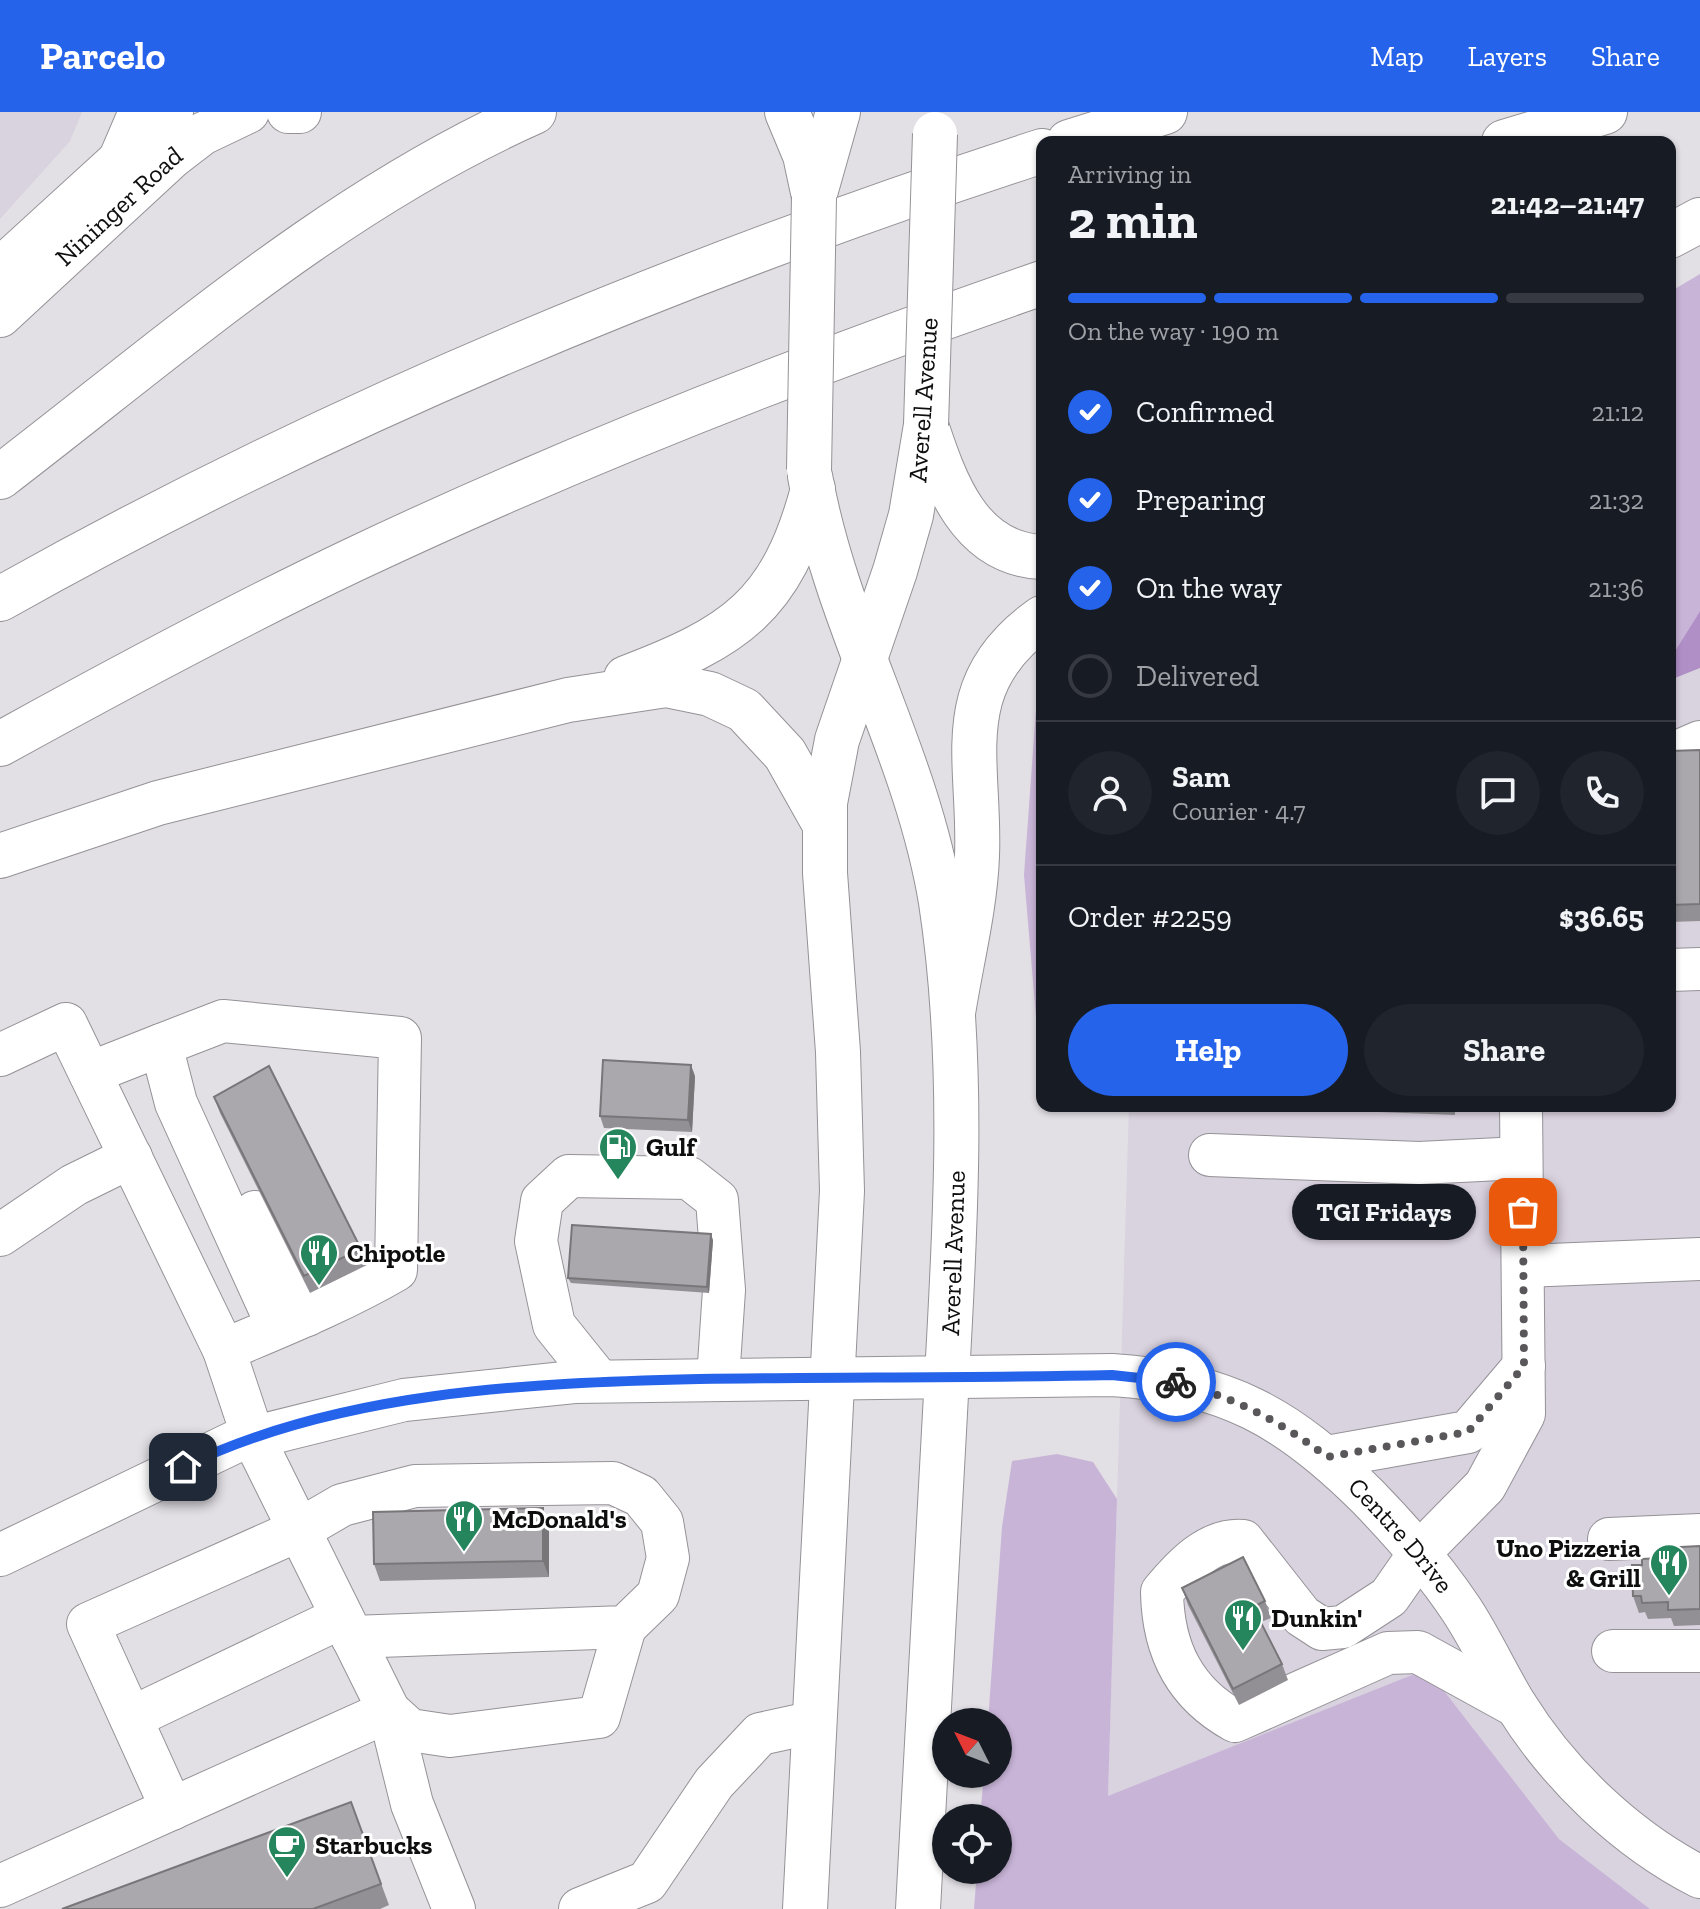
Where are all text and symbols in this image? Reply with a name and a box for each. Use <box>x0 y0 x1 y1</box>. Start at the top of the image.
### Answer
text: Parcelo <box>40 33 165 79</box>
text: Map <box>1370 40 1424 73</box>
text: Layers <box>1468 40 1547 73</box>
text: Share <box>1591 40 1660 73</box>
street label: Nininger Road <box>49 139 189 273</box>
text: Arriving in <box>1068 158 1191 190</box>
text: 21:42–21:47 <box>1490 186 1644 222</box>
text: 2 min <box>1068 189 1198 251</box>
text: On the way · 190 m <box>1068 315 1279 347</box>
street label: Averell Avenue <box>901 317 945 483</box>
icon: check <box>1068 390 1112 434</box>
text: Confirmed <box>1136 394 1274 430</box>
text: 21:12 <box>1591 396 1644 428</box>
icon: check <box>1068 478 1112 522</box>
text: Preparing <box>1136 482 1266 518</box>
text: 21:32 <box>1589 484 1644 516</box>
icon: check <box>1068 566 1112 610</box>
text: On the way <box>1136 570 1282 606</box>
text: 21:36 <box>1588 572 1644 604</box>
text: Delivered <box>1136 658 1259 694</box>
button: person <box>1068 751 1152 835</box>
button: chat <box>1456 751 1540 835</box>
button: phone <box>1560 751 1644 835</box>
text: Sam <box>1172 759 1230 795</box>
text: Courier · 4.7 <box>1172 795 1306 827</box>
text: Order #2259 <box>1068 899 1232 935</box>
text: $36.65 <box>1559 899 1644 935</box>
button: Help <box>1068 1004 1348 1096</box>
button: Share <box>1364 1004 1644 1096</box>
fuel station icon: Gulf <box>597 1126 639 1181</box>
place label: Gulf <box>646 1131 698 1163</box>
street label: Averell Avenue <box>934 1170 972 1336</box>
pin <box>1489 1178 1557 1246</box>
callout: TGI Fridays <box>1291 1184 1475 1240</box>
icon: bag <box>1501 1190 1545 1234</box>
text: TGI Fridays <box>1316 1196 1452 1228</box>
restaurant icon: Chipotle <box>298 1232 340 1287</box>
place label: Chipotle <box>347 1237 446 1269</box>
courier <box>1136 1342 1216 1422</box>
icon: bike <box>1154 1360 1198 1404</box>
pin <box>149 1433 217 1501</box>
icon: home <box>161 1445 205 1489</box>
street label: Centre Drive <box>1342 1470 1461 1599</box>
restaurant icon: McDonald's <box>443 1498 485 1553</box>
place label: McDonald's <box>492 1503 627 1535</box>
place label: Uno Pizzeria & Grill <box>1496 1532 1641 1594</box>
restaurant icon: Uno Pizzeria & Grill <box>1648 1542 1690 1597</box>
restaurant icon: Dunkin' <box>1222 1597 1264 1652</box>
place label: Dunkin' <box>1271 1602 1362 1634</box>
north arrow <box>932 1708 1012 1788</box>
map controls <box>932 1708 1012 1884</box>
button: locate <box>932 1804 1012 1884</box>
cafe icon: Starbucks <box>266 1824 308 1879</box>
place label: Starbucks <box>315 1829 433 1861</box>

